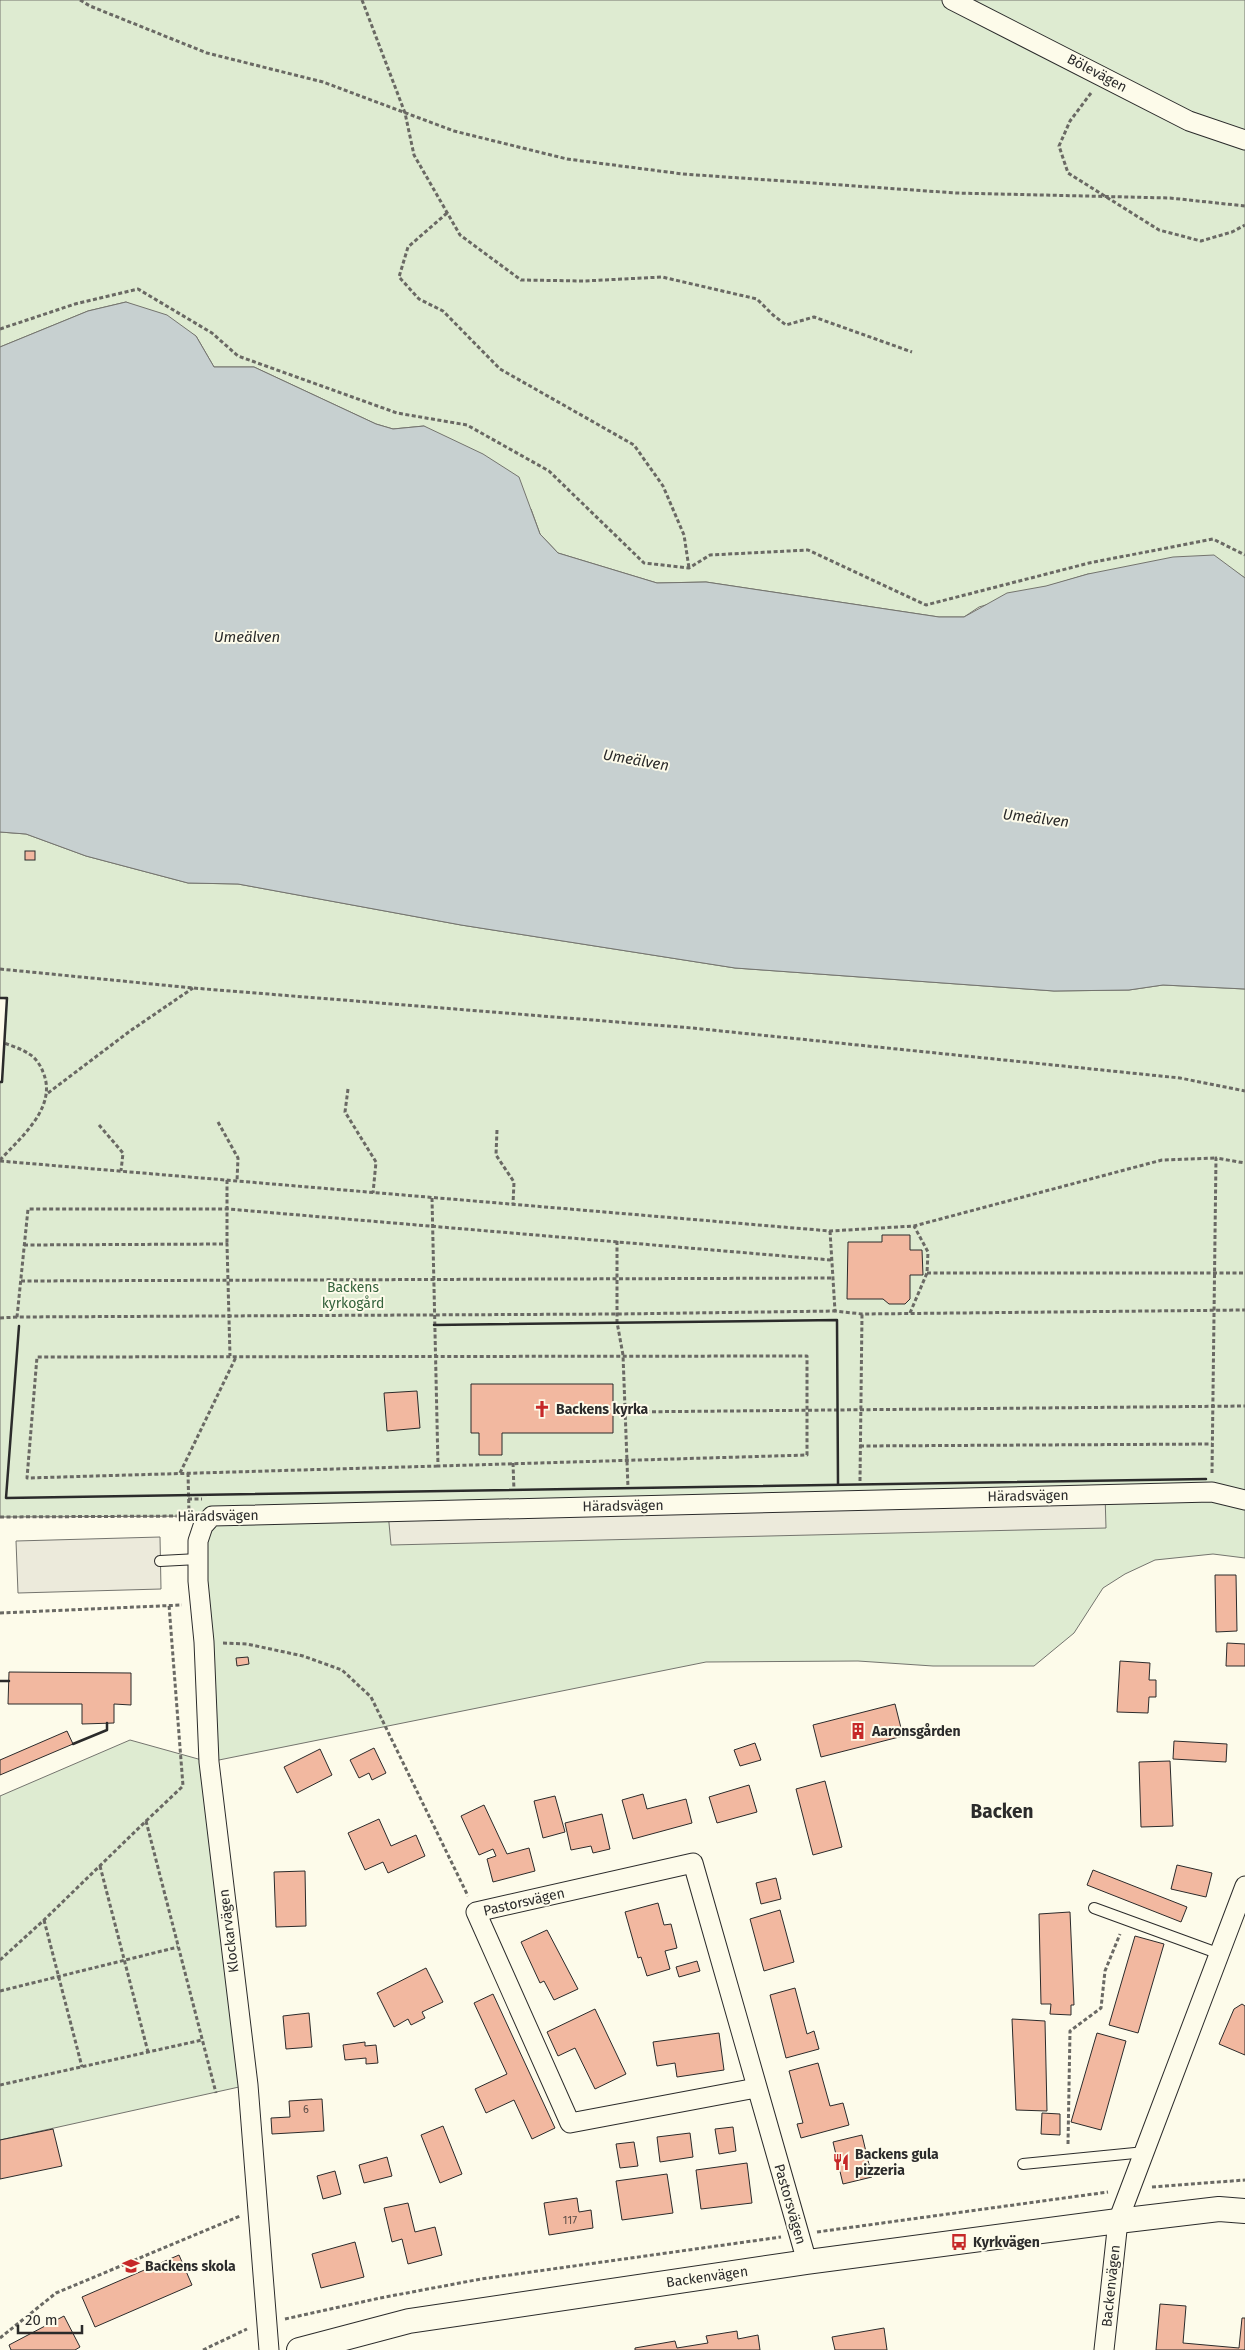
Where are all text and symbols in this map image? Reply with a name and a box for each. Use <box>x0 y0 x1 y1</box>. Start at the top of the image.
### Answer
street label: Bölevägen <box>1064 50 1130 96</box>
water label: Umeälven <box>214 628 280 646</box>
water label: Umeälven <box>602 745 670 775</box>
water label: Umeälven <box>1002 805 1070 831</box>
park label: Backens kyrkogård <box>322 1279 384 1312</box>
church icon: Backens kyrka <box>532 1399 552 1419</box>
place label: Backens kyrka <box>556 1401 649 1418</box>
street label: Häradsvägen <box>987 1487 1069 1505</box>
street label: Häradsvägen <box>582 1497 664 1515</box>
street label: Häradsvägen <box>177 1507 259 1525</box>
building icon: Aaronsgården <box>848 1721 868 1741</box>
place label: Aaronsgården <box>871 1723 961 1740</box>
district label: Backen <box>971 1800 1033 1823</box>
street label: Pastorsvägen <box>482 1884 566 1920</box>
street label: Klockarvägen <box>215 1888 243 1974</box>
house number: 6 <box>303 2103 309 2116</box>
place label: Backens gula pizzeria <box>855 2146 939 2179</box>
restaurant icon: Backens gula pizzeria <box>831 2152 851 2172</box>
street label: Pastorsvägen <box>770 2162 810 2246</box>
house number: 117 <box>563 2214 577 2227</box>
bus stop icon: Kyrkvägen <box>949 2232 969 2252</box>
place label: Kyrkvägen <box>973 2234 1040 2251</box>
street label: Backenvägen <box>1098 2244 1124 2328</box>
school or university icon: Backens skola <box>121 2256 141 2276</box>
place label: Backens skola <box>145 2258 236 2275</box>
street label: Backenvägen <box>665 2263 749 2291</box>
scale bar <box>18 2302 81 2334</box>
text: 20 m <box>25 2311 58 2329</box>

